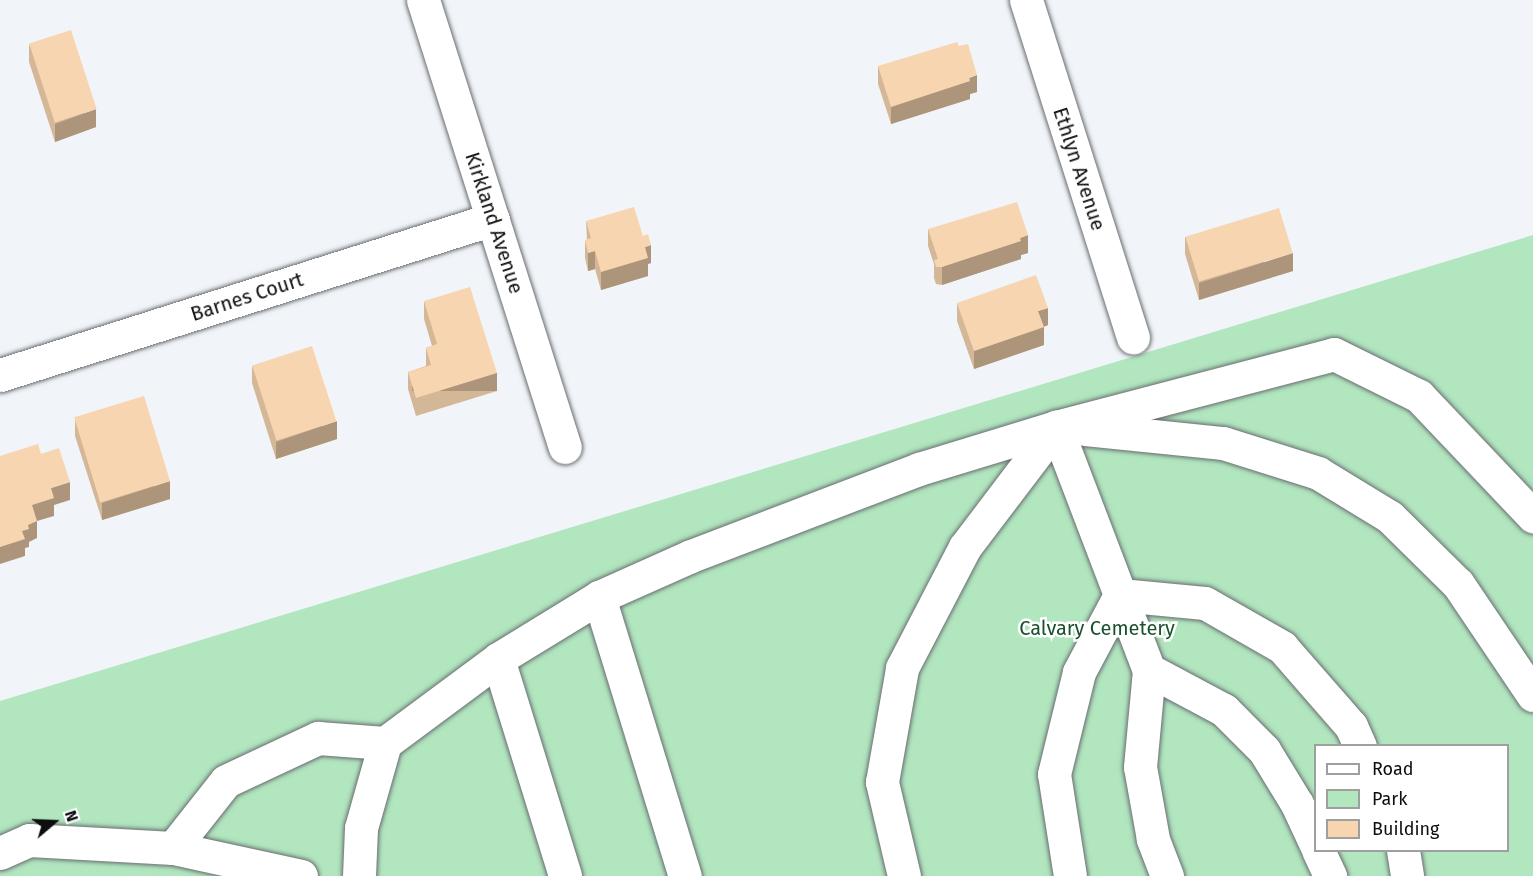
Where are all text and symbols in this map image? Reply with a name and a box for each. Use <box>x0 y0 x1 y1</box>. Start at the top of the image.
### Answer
street label: Ethlyn Avenue <box>1048 104 1110 234</box>
street label: Kirkland Avenue <box>460 149 528 297</box>
street label: Barnes Court <box>188 267 306 327</box>
park label: Calvary Cemetery <box>1019 616 1175 640</box>
legend <box>1314 744 1509 852</box>
text: Road <box>1372 758 1414 780</box>
text: Park <box>1372 788 1407 810</box>
north arrow <box>24 792 84 852</box>
text: N <box>61 808 82 824</box>
text: Building <box>1372 818 1439 840</box>

